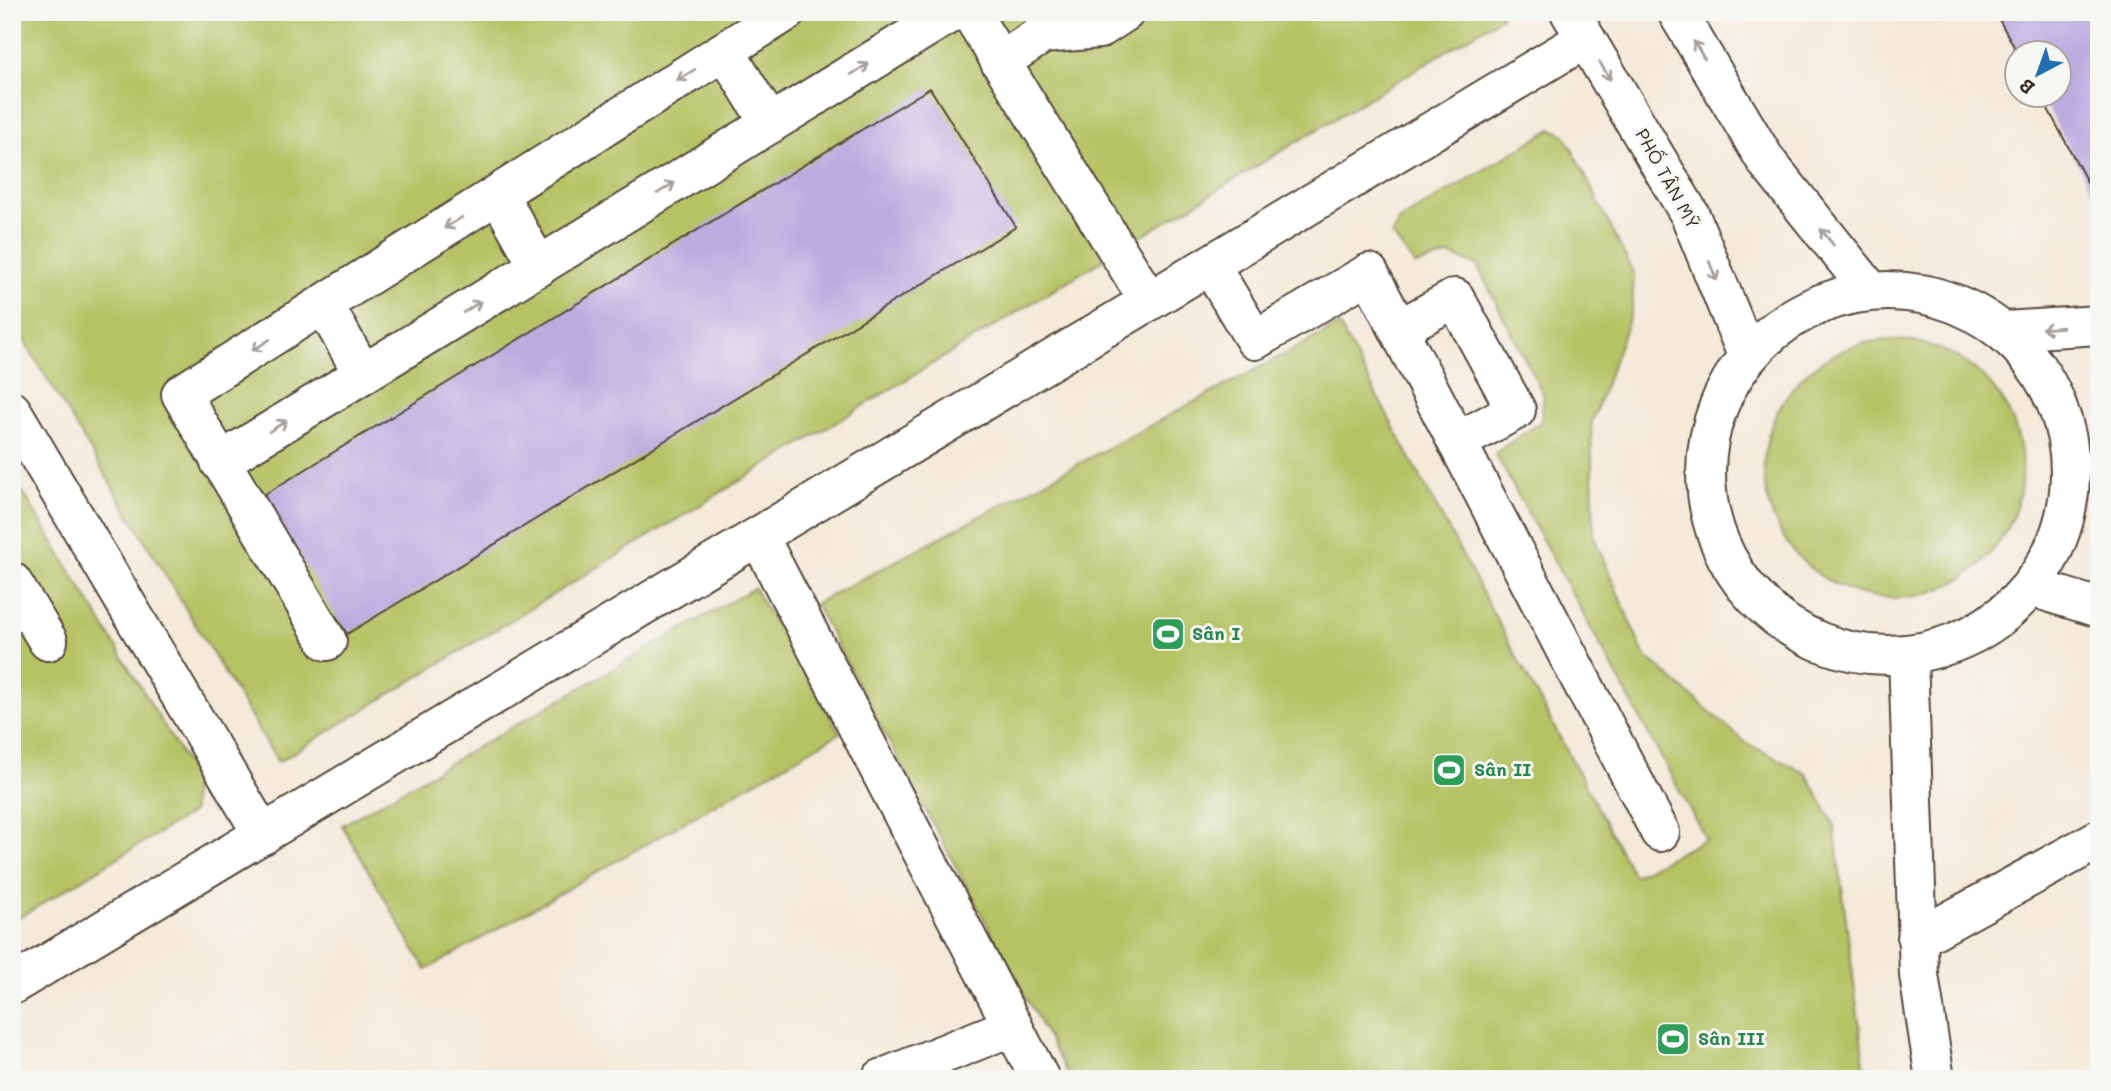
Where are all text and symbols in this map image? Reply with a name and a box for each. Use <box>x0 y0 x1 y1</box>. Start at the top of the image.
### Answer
north arrow <box>2002 38 2072 108</box>
one-way arrow <box>1692 40 1706 60</box>
one-way arrow <box>1598 61 1612 81</box>
one-way arrow <box>849 62 869 76</box>
one-way arrow <box>677 68 697 82</box>
text: B <box>2013 74 2040 101</box>
street label: PHỐ TÂN MỸ <box>1630 124 1705 233</box>
one-way arrow <box>655 181 675 195</box>
one-way arrow <box>444 215 463 230</box>
one-way arrow <box>1819 228 1835 246</box>
one-way arrow <box>1707 260 1720 281</box>
one-way arrow <box>461 300 481 314</box>
one-way arrow <box>2041 322 2063 335</box>
one-way arrow <box>251 338 271 352</box>
one-way arrow <box>268 419 287 434</box>
sports icon: Sân I <box>1149 615 1187 653</box>
place label: Sân I <box>1192 621 1240 645</box>
sports icon: Sân II <box>1430 751 1468 789</box>
place label: Sân II <box>1474 757 1532 781</box>
sports icon: Sân III <box>1654 1020 1692 1058</box>
place label: Sân III <box>1698 1026 1765 1050</box>

